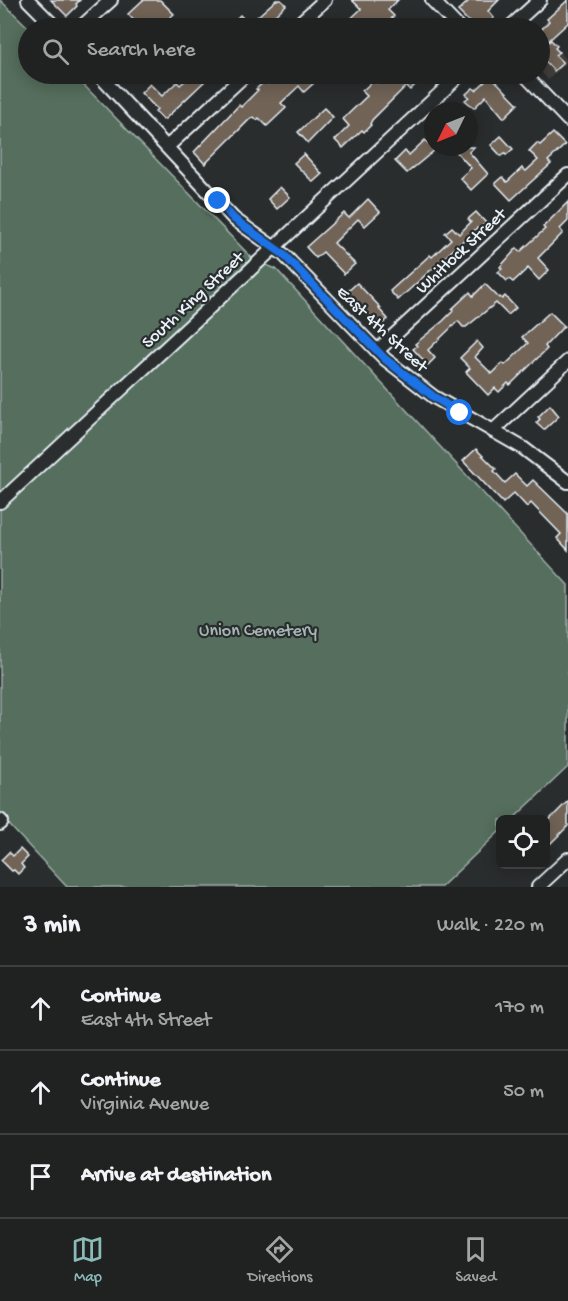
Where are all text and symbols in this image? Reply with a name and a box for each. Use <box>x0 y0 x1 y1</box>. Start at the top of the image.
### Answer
search box <box>18 18 550 84</box>
icon: search <box>39 35 72 68</box>
text: Search here <box>87 38 195 64</box>
north arrow <box>424 102 478 156</box>
route end <box>204 187 230 213</box>
street label: Whitlock Street <box>412 203 512 299</box>
street label: South King Street <box>138 247 250 354</box>
street label: East 4th Street <box>331 282 433 379</box>
route start <box>446 399 472 425</box>
park label: Union Cemetery <box>199 621 317 642</box>
map controls <box>496 815 550 869</box>
button: locate <box>496 815 550 869</box>
text: 3 min <box>24 911 80 942</box>
text: Walk · 220 m <box>437 915 544 938</box>
text: Continue <box>81 984 161 1010</box>
icon: ahead <box>24 992 57 1025</box>
text: 170 m <box>495 997 544 1020</box>
text: East 4th Street <box>81 1010 211 1033</box>
text: Continue <box>81 1068 161 1094</box>
icon: ahead <box>24 1076 57 1109</box>
text: 50 m <box>503 1081 544 1104</box>
text: Virginia Avenue <box>81 1094 209 1117</box>
icon: arrive <box>24 1160 57 1193</box>
text: Arrive at destination <box>81 1163 271 1189</box>
tab: Map <box>71 1233 104 1288</box>
tab: Directions <box>247 1233 313 1288</box>
tab: Saved <box>455 1233 496 1288</box>

